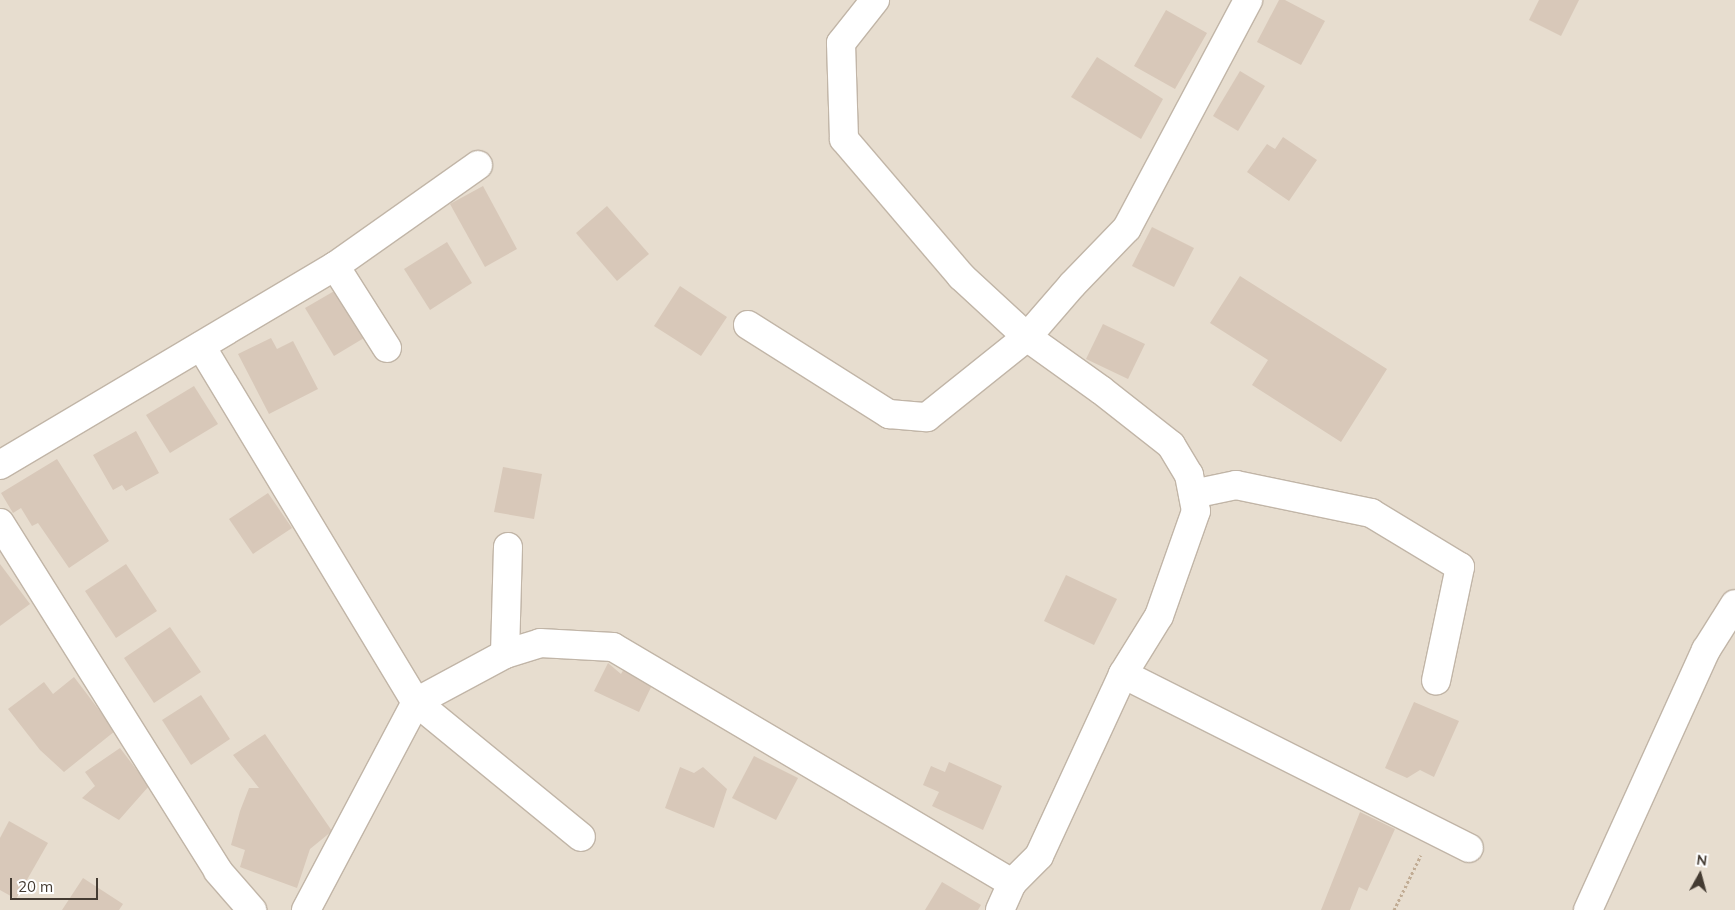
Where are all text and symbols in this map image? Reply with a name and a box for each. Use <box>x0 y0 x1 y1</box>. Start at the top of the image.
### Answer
north arrow <box>1675 850 1725 900</box>
text: N <box>1695 851 1708 870</box>
scale bar <box>12 868 100 900</box>
text: 20 m <box>18 877 53 896</box>

